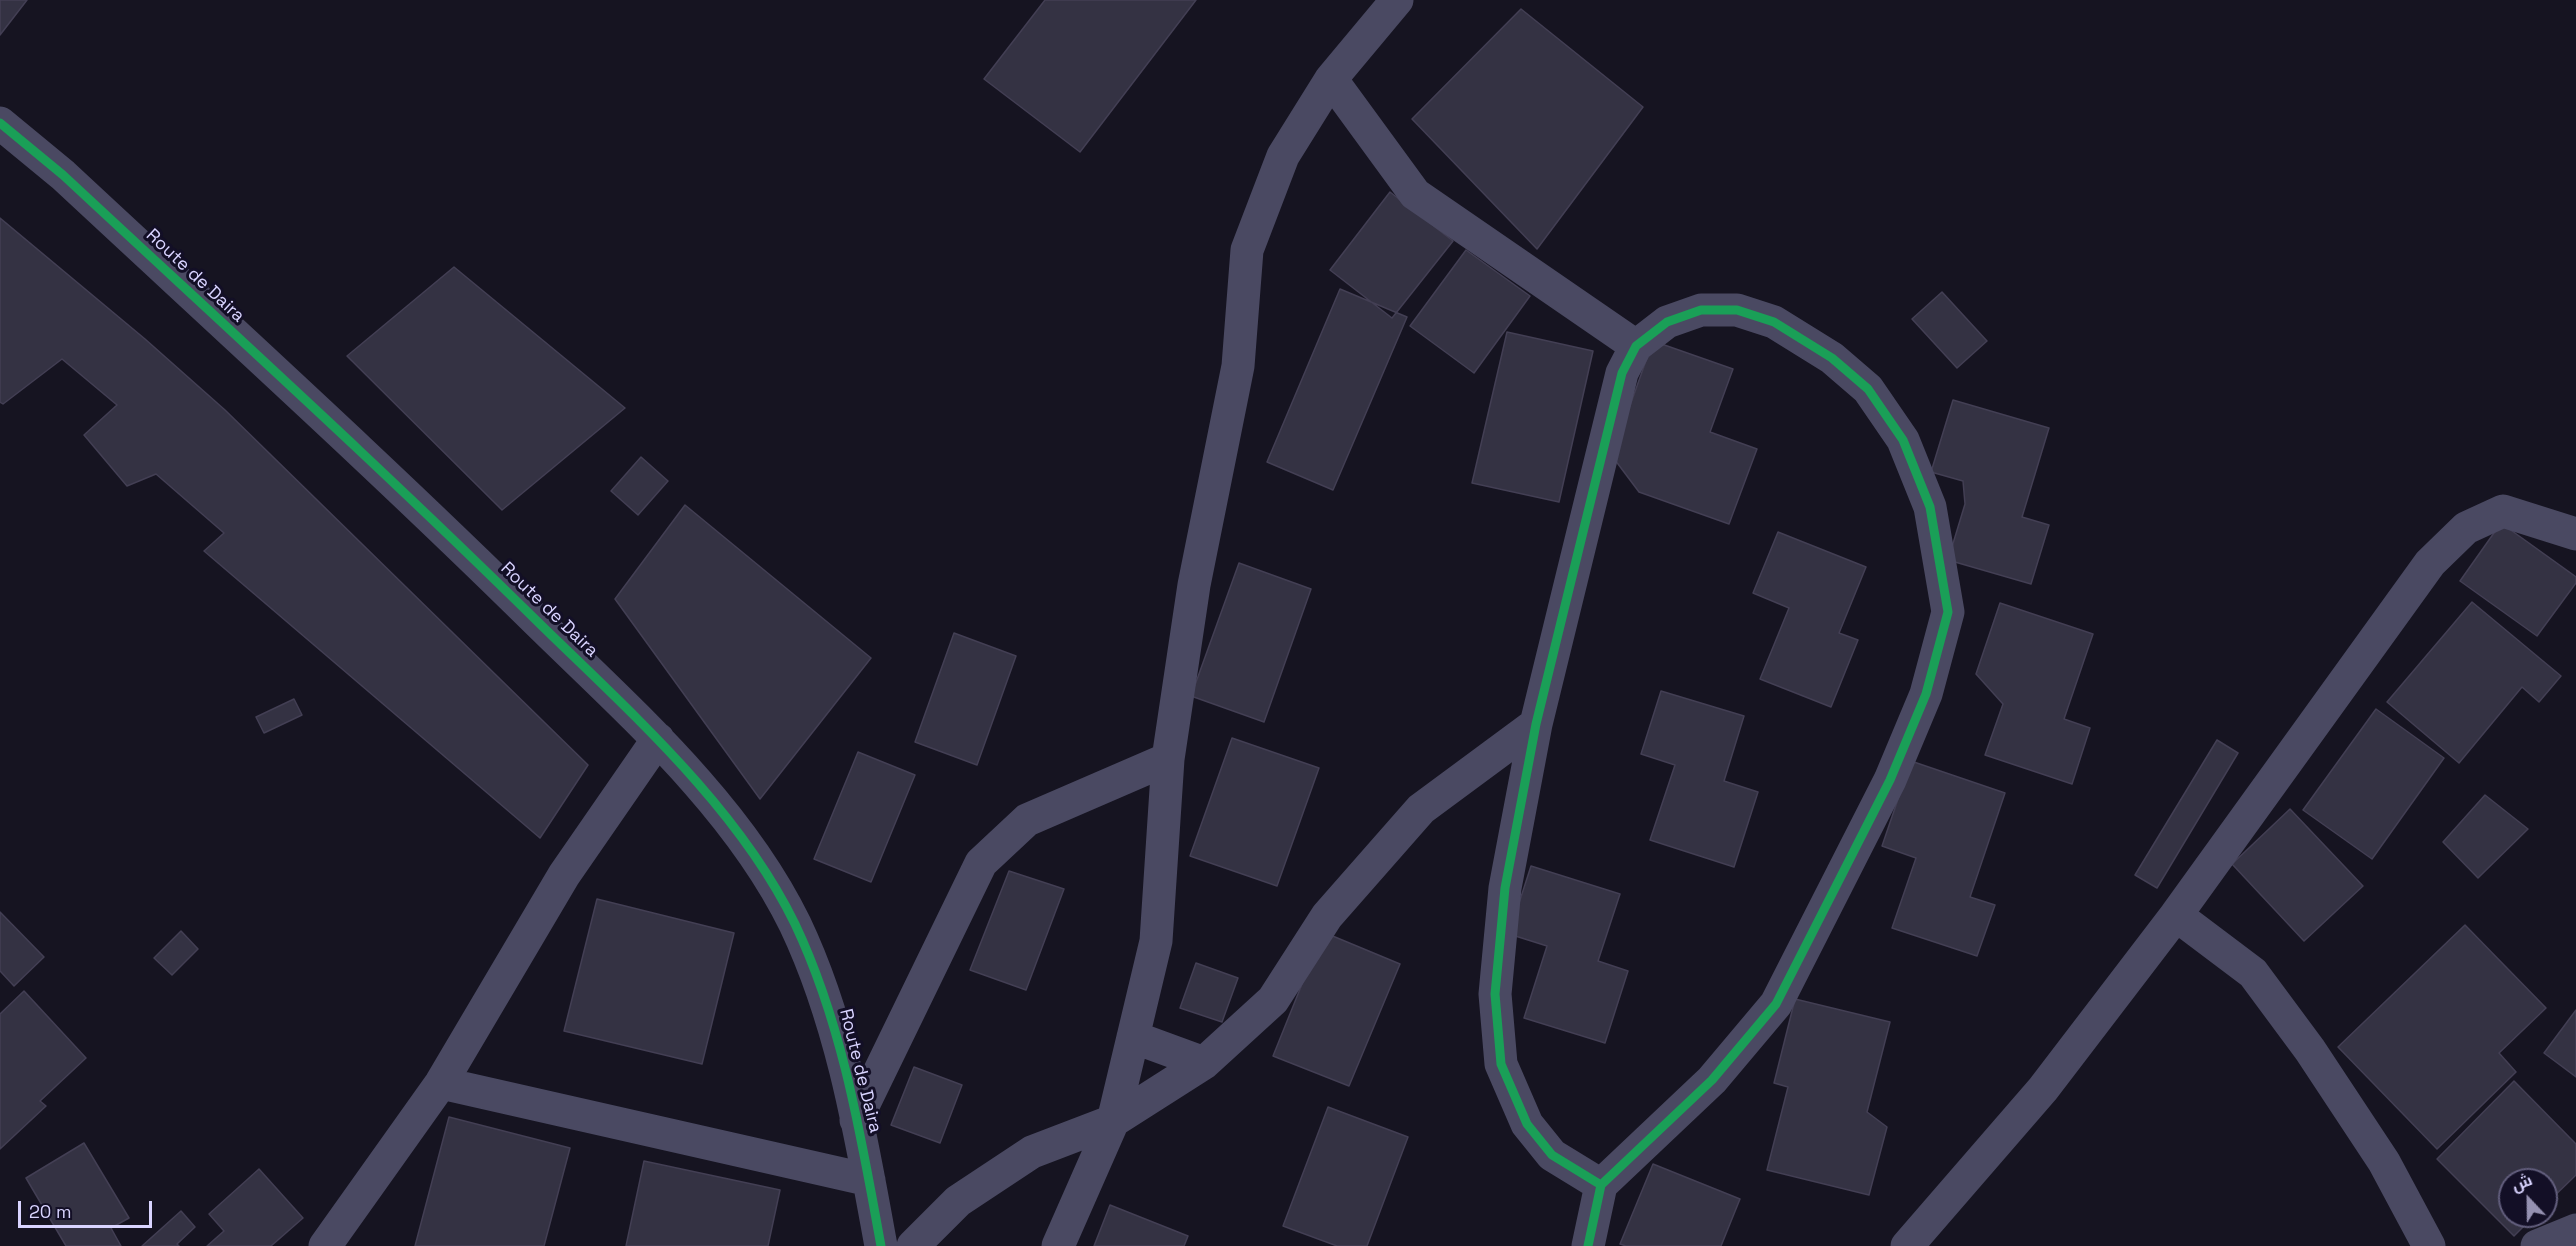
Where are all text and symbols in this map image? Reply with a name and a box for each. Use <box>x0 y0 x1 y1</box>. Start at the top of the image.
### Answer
street label: Route de Daira <box>141 225 249 327</box>
street label: Route de Daira <box>496 558 602 662</box>
street label: Route de Daira <box>834 1007 886 1135</box>
north arrow <box>2498 1168 2558 1228</box>
text: ش <box>2508 1169 2535 1196</box>
scale bar <box>21 1189 154 1227</box>
text: 20 m <box>29 1200 72 1223</box>

